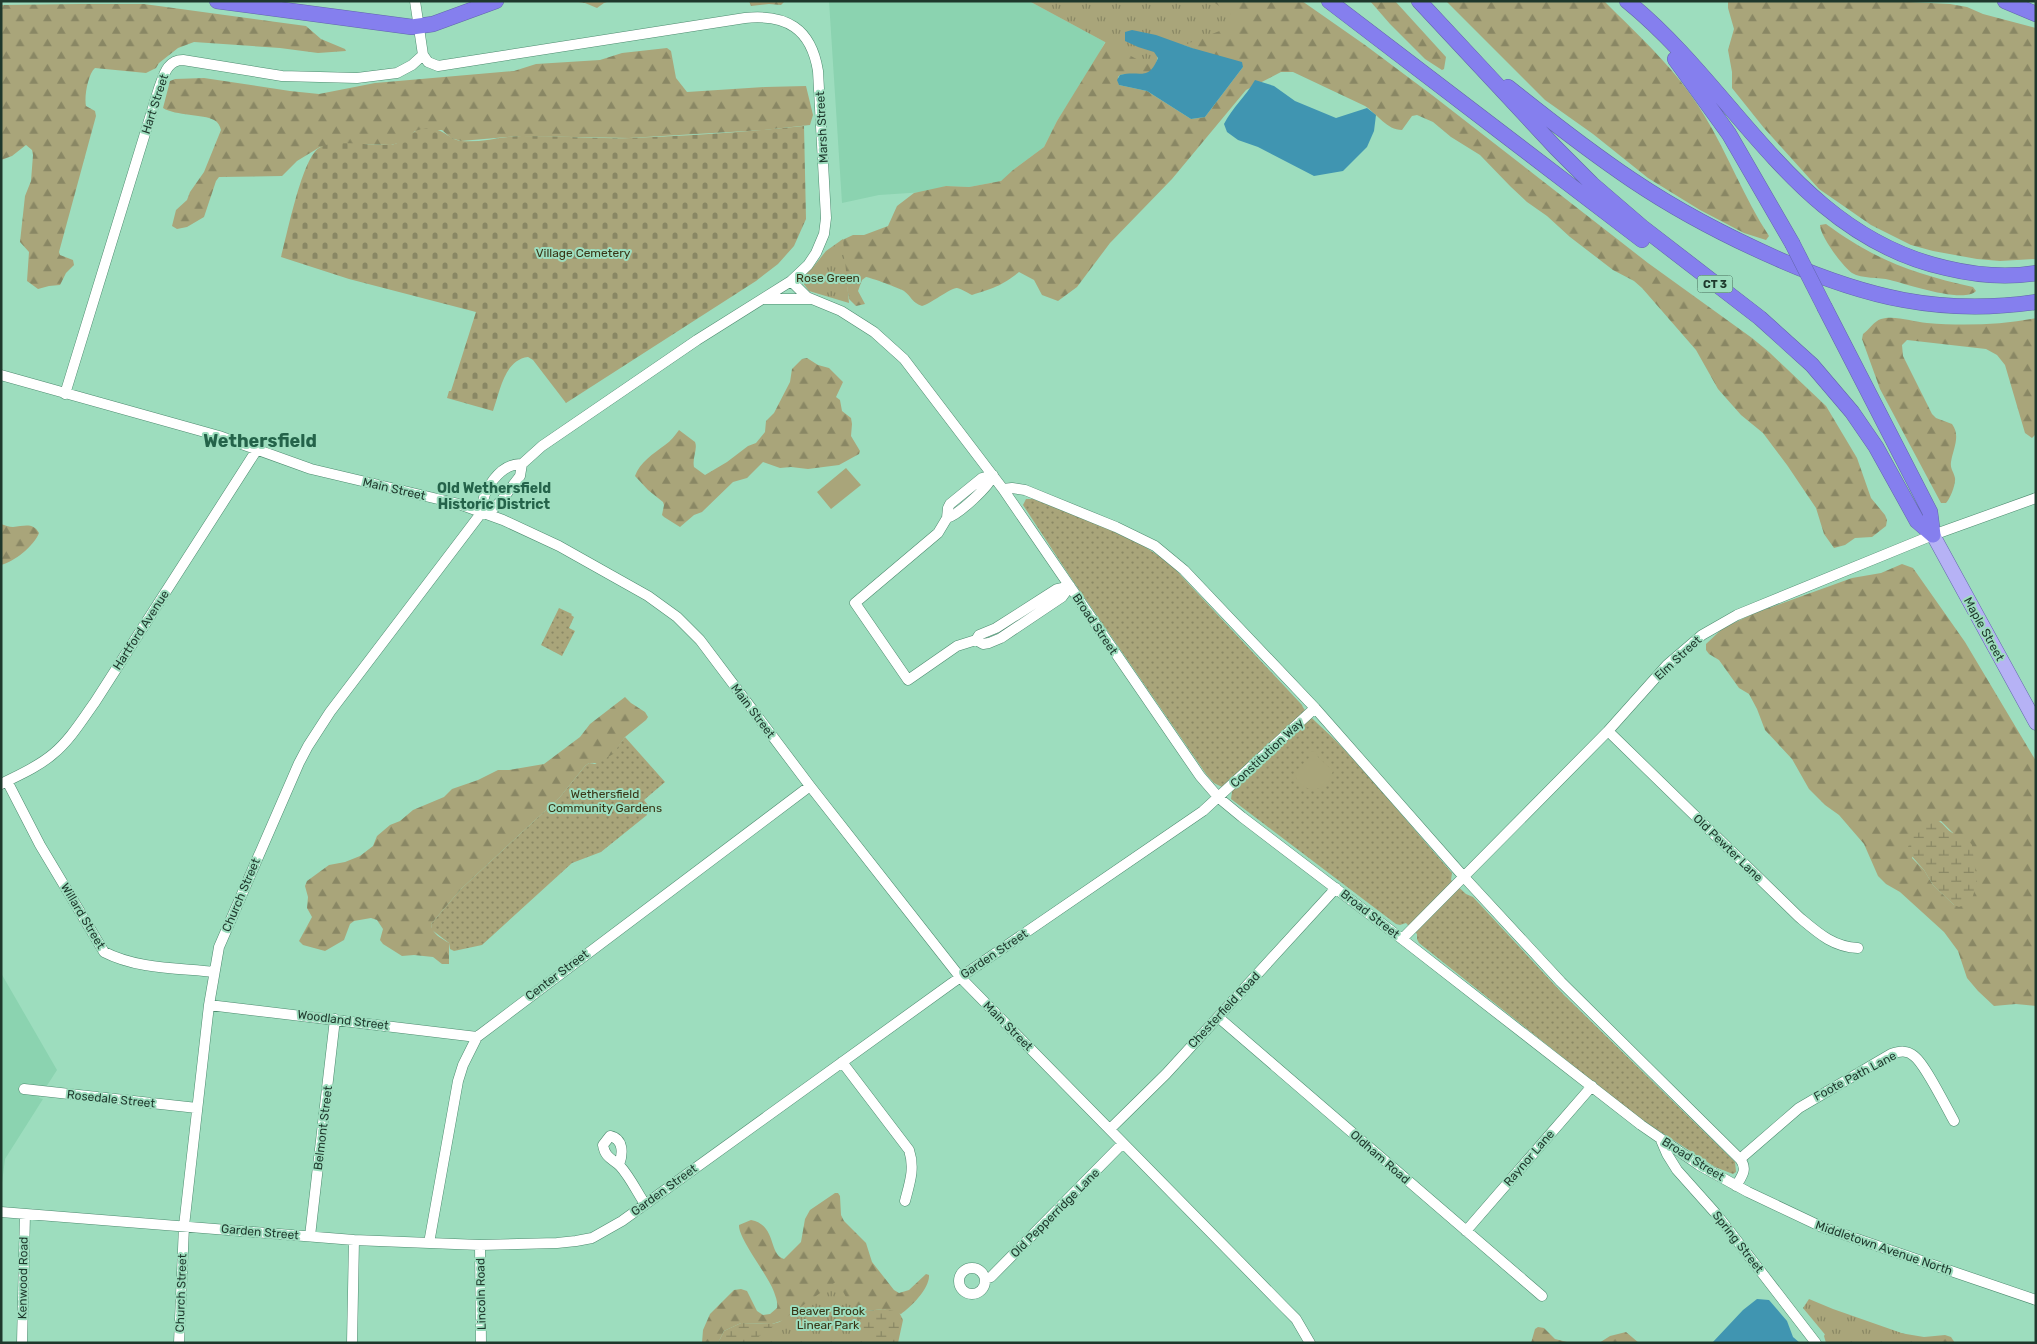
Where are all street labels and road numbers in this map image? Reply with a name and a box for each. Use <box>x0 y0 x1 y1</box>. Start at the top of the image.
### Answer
street label: Hart Street <box>139 72 171 136</box>
street label: Marsh Street <box>813 90 831 163</box>
road number: CT 3 <box>1698 276 1732 292</box>
street label: Main Street <box>361 475 427 503</box>
street label: Hartford Avenue <box>110 587 172 672</box>
street label: Broad Street <box>1069 591 1121 657</box>
street label: Maple Street <box>1961 595 2007 664</box>
street label: Elm Street <box>1652 633 1704 683</box>
street label: Main Street <box>728 681 778 741</box>
street label: Constitution Way <box>1228 715 1307 790</box>
street label: Old Pewter Lane <box>1690 811 1766 885</box>
street label: Church Street <box>219 856 263 934</box>
street label: Willard Street <box>58 881 108 952</box>
street label: Broad Street <box>1338 887 1402 941</box>
street label: Garden Street <box>958 926 1030 982</box>
street label: Center Street <box>523 947 591 1003</box>
street label: Chesterfield Road <box>1185 969 1263 1051</box>
street label: Main Street <box>980 998 1036 1054</box>
street label: Woodland Street <box>297 1007 390 1033</box>
street label: Foote Path Lane <box>1811 1048 1899 1104</box>
street label: Belmont Street <box>311 1085 335 1171</box>
street label: Rosedale Street <box>66 1087 156 1111</box>
street label: Oldham Road <box>1347 1127 1413 1187</box>
street label: Raynor Lane <box>1501 1127 1557 1189</box>
street label: Broad Street <box>1659 1134 1727 1184</box>
street label: Garden Street <box>628 1161 700 1219</box>
street label: Old Pepperridge Lane <box>1008 1165 1103 1260</box>
street label: Spring Street <box>1710 1208 1767 1276</box>
street label: Middletown Avenue North <box>1814 1218 1954 1278</box>
street label: Garden Street <box>221 1222 300 1242</box>
street label: Kenwood Road <box>15 1237 31 1319</box>
street label: Church Street <box>173 1253 189 1332</box>
street label: Lincoln Road <box>473 1258 489 1330</box>

